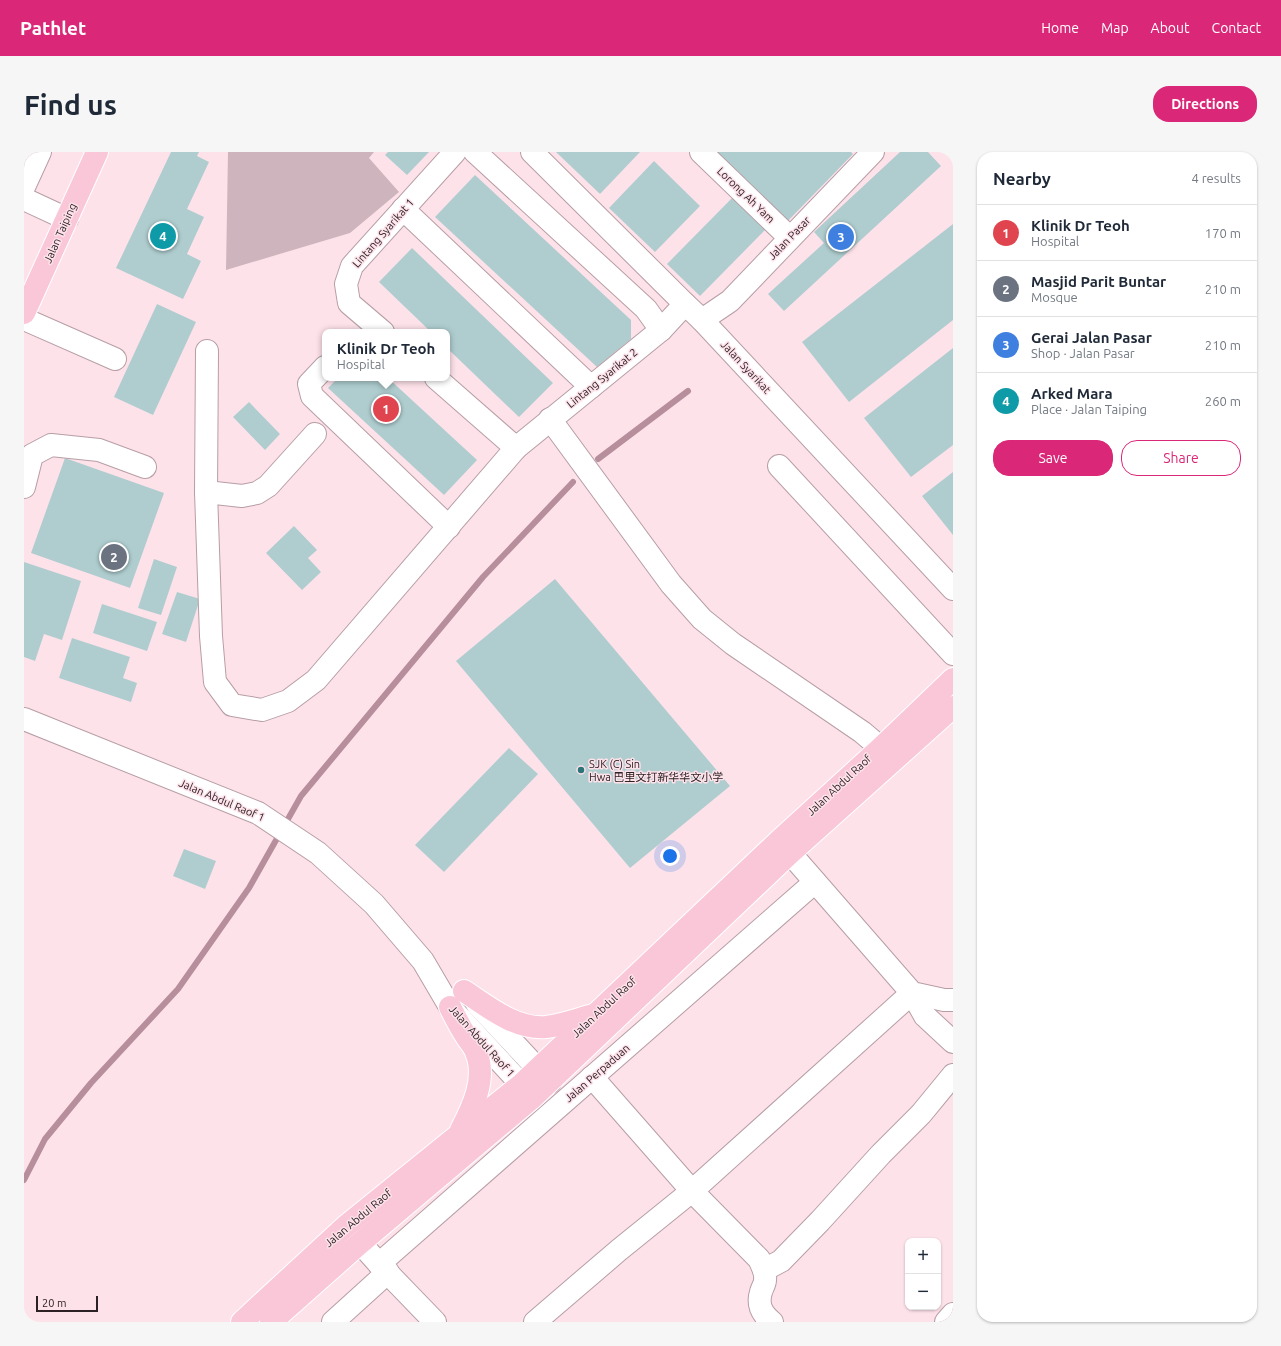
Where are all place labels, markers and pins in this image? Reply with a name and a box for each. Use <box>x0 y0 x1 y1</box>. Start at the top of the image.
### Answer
pin: 4 <box>150 221 176 251</box>
pin: 3 <box>828 222 854 252</box>
pin: 1 <box>373 394 399 424</box>
pin: 2 <box>101 542 127 572</box>
place label: SJK (C) Sin Hwa 巴里文打新华华文小学 <box>589 758 723 783</box>
marker: SJK (C) Sin Hwa 巴里文打新华华文小学 <box>576 765 586 775</box>

